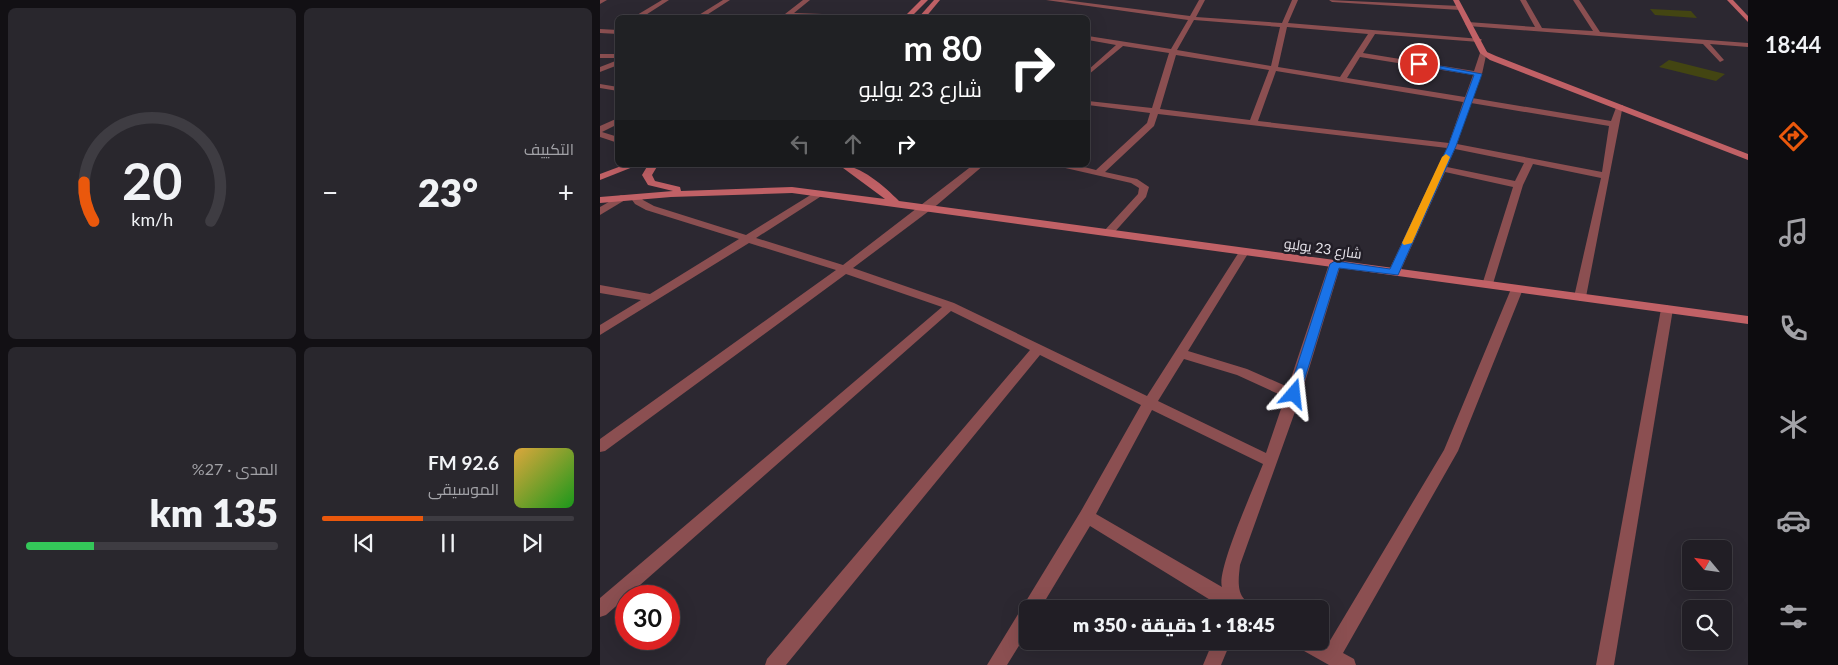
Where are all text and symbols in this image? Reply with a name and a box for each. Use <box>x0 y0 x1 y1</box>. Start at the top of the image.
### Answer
text: 80 m <box>904 26 982 68</box>
text: 18:44 <box>1765 31 1821 58</box>
icon: right <box>1000 35 1065 100</box>
pin <box>1398 43 1440 85</box>
icon: arrive <box>1405 50 1433 78</box>
text: شارع 23 يوليو <box>859 75 982 102</box>
icon: directions <box>1776 119 1811 154</box>
icon: left <box>786 130 814 158</box>
icon: ahead <box>839 130 867 158</box>
icon: right <box>892 130 920 158</box>
text: التكييف <box>524 139 574 158</box>
text: 20 <box>122 149 182 211</box>
text: 23° <box>418 169 478 215</box>
text: − <box>322 175 338 209</box>
text: + <box>558 175 574 209</box>
text: km/h <box>131 208 173 230</box>
icon: music <box>1776 215 1811 250</box>
street label: شارع 23 يوليو <box>1283 234 1363 263</box>
icon: phone <box>1776 311 1811 346</box>
position arrow <box>1267 367 1319 419</box>
icon: climate <box>1776 407 1811 442</box>
text: 92.6 FM <box>428 451 499 474</box>
text: المدى · 27% <box>192 459 278 478</box>
text: الموسيقى <box>428 479 499 498</box>
text: 135 km <box>150 489 278 535</box>
icon: car <box>1776 503 1811 538</box>
icon: previous <box>350 529 378 557</box>
icon: pause <box>434 529 462 557</box>
icon: next <box>518 529 546 557</box>
north arrow <box>1682 540 1732 590</box>
map controls <box>1682 540 1732 650</box>
speed limit sign: 30 <box>615 585 680 650</box>
icon: filters <box>1776 599 1811 634</box>
button: search <box>1682 600 1732 650</box>
text: 18:45 · 1 دقيقة · 350 m <box>1073 613 1275 636</box>

